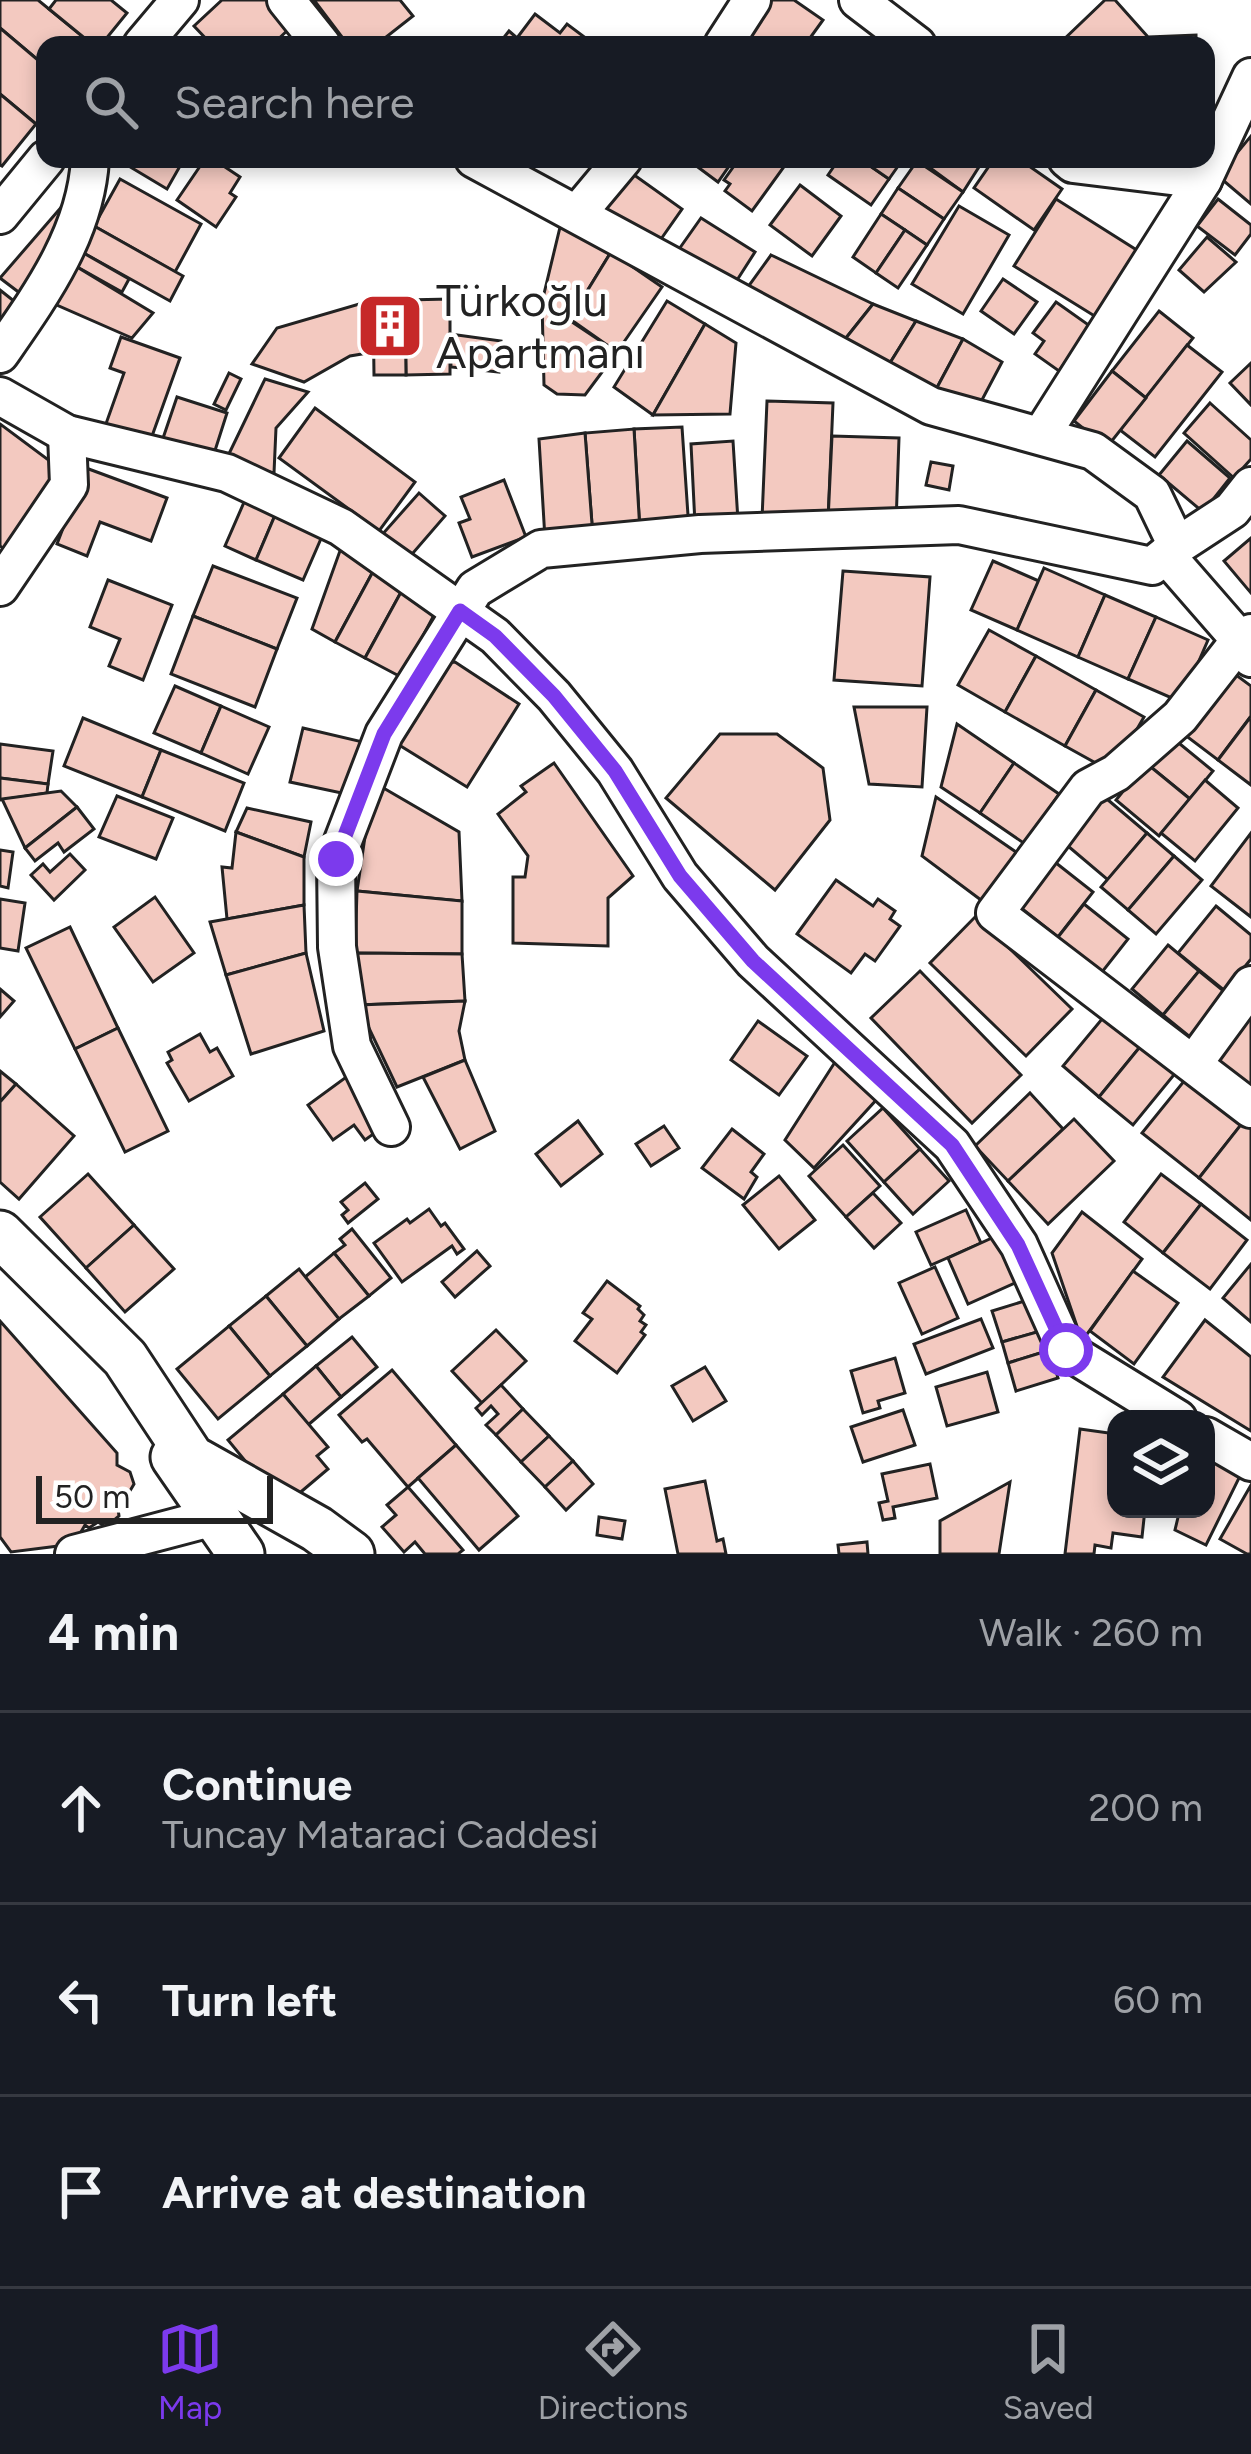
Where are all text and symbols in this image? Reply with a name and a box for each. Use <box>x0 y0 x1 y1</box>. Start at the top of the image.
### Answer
search box <box>36 36 1215 168</box>
icon: search <box>78 69 144 135</box>
text: Search here <box>174 75 414 129</box>
place label: Türkoğlu Apartmanı <box>436 273 645 379</box>
building icon: Türkoğlu Apartmanı <box>355 291 425 361</box>
route end <box>309 832 363 886</box>
route start <box>1039 1323 1093 1377</box>
map controls <box>1107 1410 1215 1518</box>
button: layers <box>1107 1410 1215 1518</box>
scale bar <box>36 1470 273 1523</box>
text: 50 m <box>54 1477 130 1516</box>
text: 4 min <box>48 1602 179 1663</box>
text: Walk · 260 m <box>979 1609 1203 1656</box>
text: Continue <box>162 1757 352 1811</box>
icon: ahead <box>48 1775 114 1841</box>
text: 200 m <box>1088 1784 1203 1831</box>
text: Tuncay Mataraci Caddesi <box>162 1811 599 1858</box>
icon: left <box>48 1967 114 2033</box>
text: Turn left <box>162 1973 337 2027</box>
text: 60 m <box>1113 1976 1203 2023</box>
icon: arrive <box>48 2159 114 2225</box>
text: Arrive at destination <box>162 2165 586 2219</box>
tab: Map <box>157 2316 223 2427</box>
tab: Directions <box>538 2316 688 2427</box>
tab: Saved <box>1003 2316 1094 2427</box>

